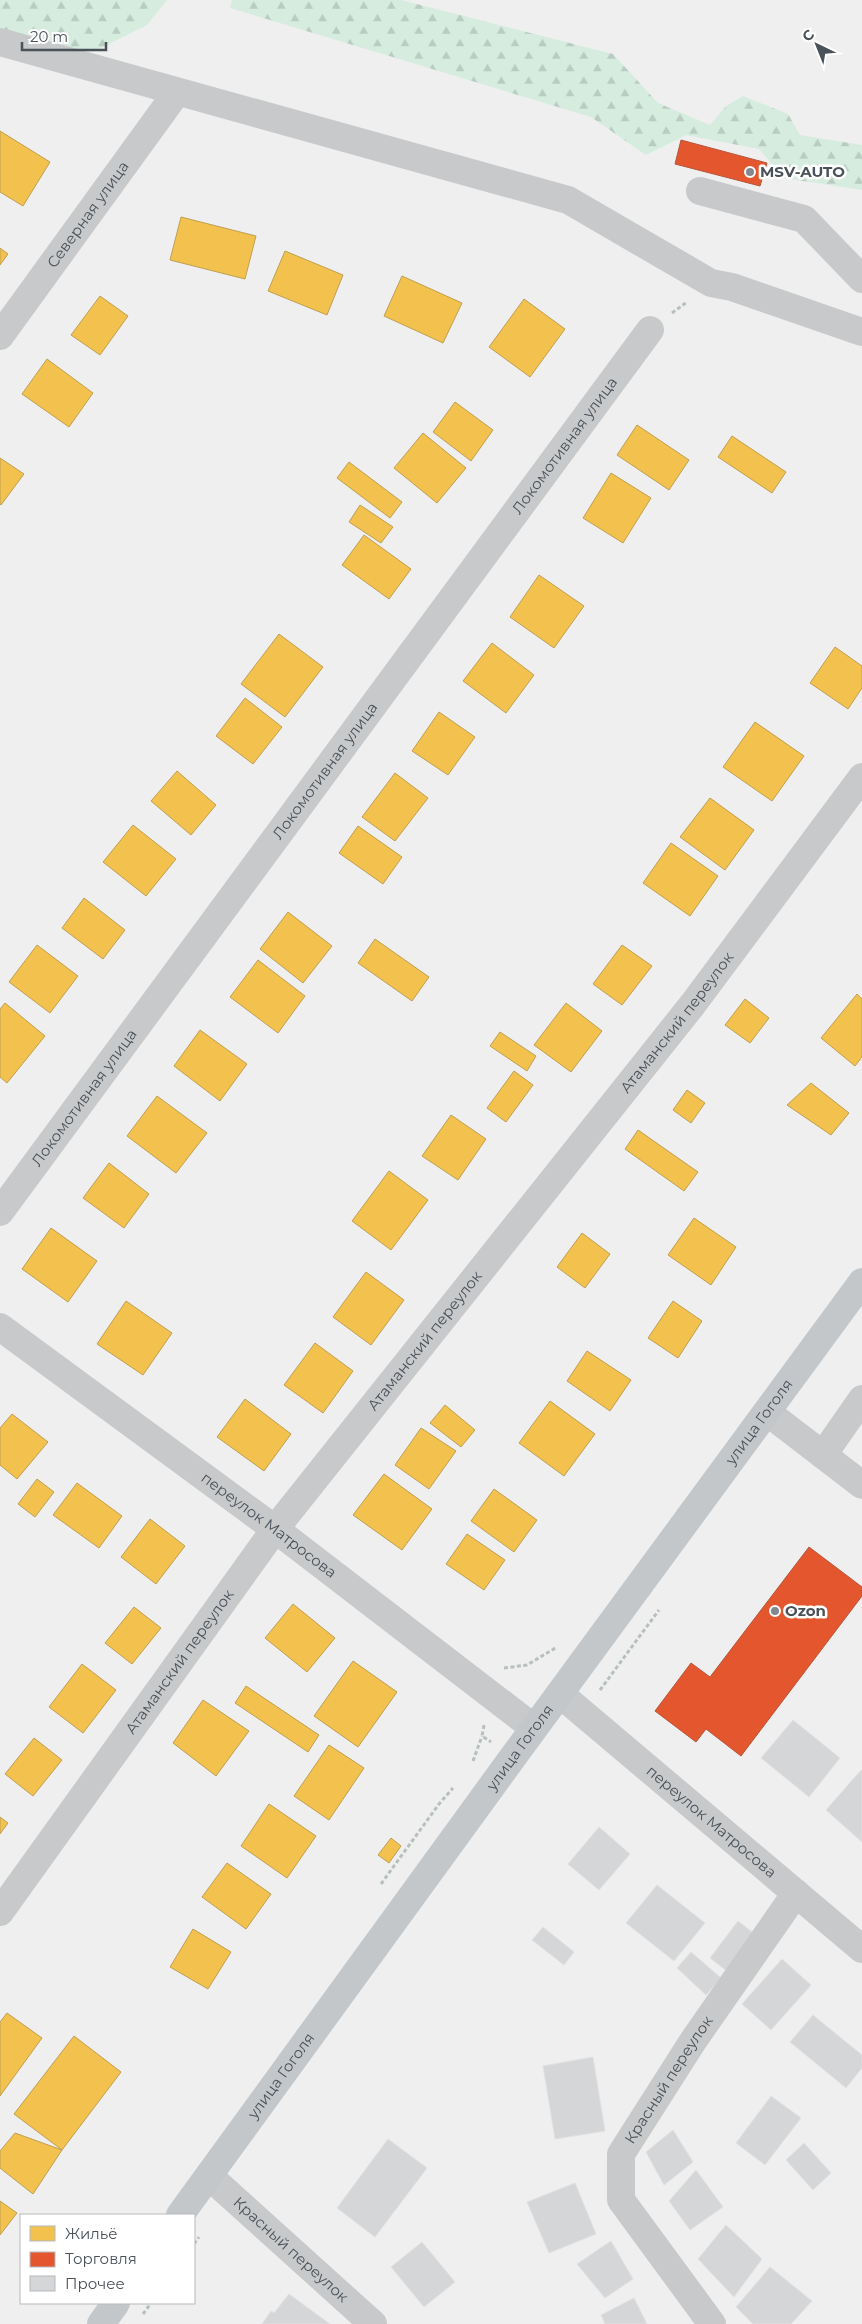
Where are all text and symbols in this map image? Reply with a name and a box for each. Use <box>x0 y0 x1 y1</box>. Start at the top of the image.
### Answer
scale bar <box>22 20 106 52</box>
north arrow <box>792 20 842 70</box>
text: С <box>798 25 818 46</box>
text: 20 m <box>30 27 68 46</box>
street label: Северная улица <box>43 157 133 271</box>
place label: MSV-AUTO <box>760 162 845 181</box>
marker: MSV-AUTO <box>744 166 756 178</box>
street label: Локомотивная улица <box>508 373 621 518</box>
street label: Локомотивная улица <box>268 698 382 843</box>
street label: Атаманский переулок <box>616 948 738 1097</box>
street label: Локомотивная улица <box>27 1025 141 1170</box>
street label: Атаманский переулок <box>363 1267 486 1414</box>
street label: улица Гоголя <box>720 1375 797 1469</box>
street label: переулок Матросова <box>198 1468 341 1582</box>
street label: Атаманский переулок <box>121 1585 238 1738</box>
place label: Ozon <box>785 1601 826 1620</box>
marker: Ozon <box>769 1605 781 1617</box>
street label: улица Гоголя <box>481 1701 557 1795</box>
street label: переулок Матросова <box>643 1761 781 1882</box>
street label: Красный переулок <box>620 2012 717 2147</box>
street label: улица Гоголя <box>242 2029 318 2123</box>
street label: Красный переулок <box>229 2192 353 2306</box>
legend <box>20 2214 195 2304</box>
text: Жильё <box>65 2224 118 2243</box>
text: Торговля <box>65 2249 137 2268</box>
text: Прочее <box>65 2274 125 2293</box>

